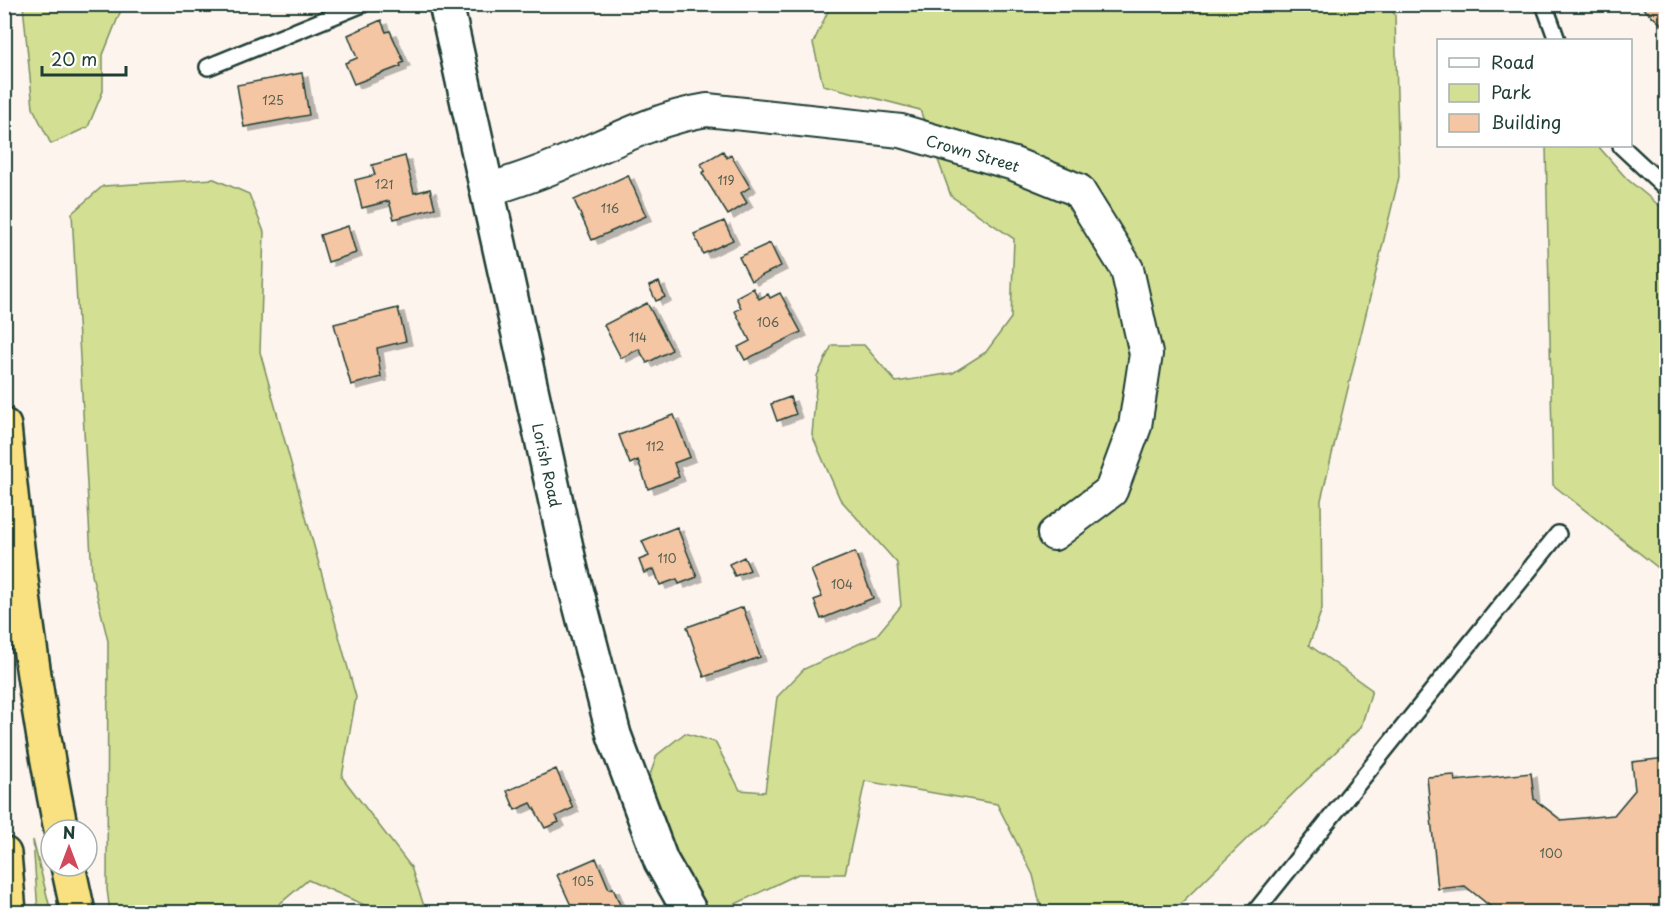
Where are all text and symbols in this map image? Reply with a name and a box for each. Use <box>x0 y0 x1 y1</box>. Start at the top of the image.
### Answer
scale bar <box>42 39 126 77</box>
legend <box>1437 39 1632 147</box>
text: 20 m <box>51 45 97 72</box>
text: Road <box>1491 48 1535 75</box>
text: Park <box>1491 78 1531 105</box>
house number: 125 <box>262 91 284 109</box>
text: Building <box>1491 108 1561 135</box>
street label: Crown Street <box>924 127 1024 177</box>
house number: 119 <box>717 171 735 189</box>
house number: 121 <box>375 175 393 193</box>
house number: 116 <box>601 199 619 217</box>
house number: 106 <box>757 313 779 331</box>
house number: 114 <box>629 328 647 346</box>
street label: Lorish Road <box>527 421 568 509</box>
house number: 112 <box>646 437 664 455</box>
house number: 110 <box>658 549 677 567</box>
house number: 104 <box>831 575 853 593</box>
north arrow <box>39 818 99 878</box>
text: N <box>63 820 75 844</box>
house number: 100 <box>1540 844 1563 862</box>
house number: 105 <box>572 872 594 890</box>

